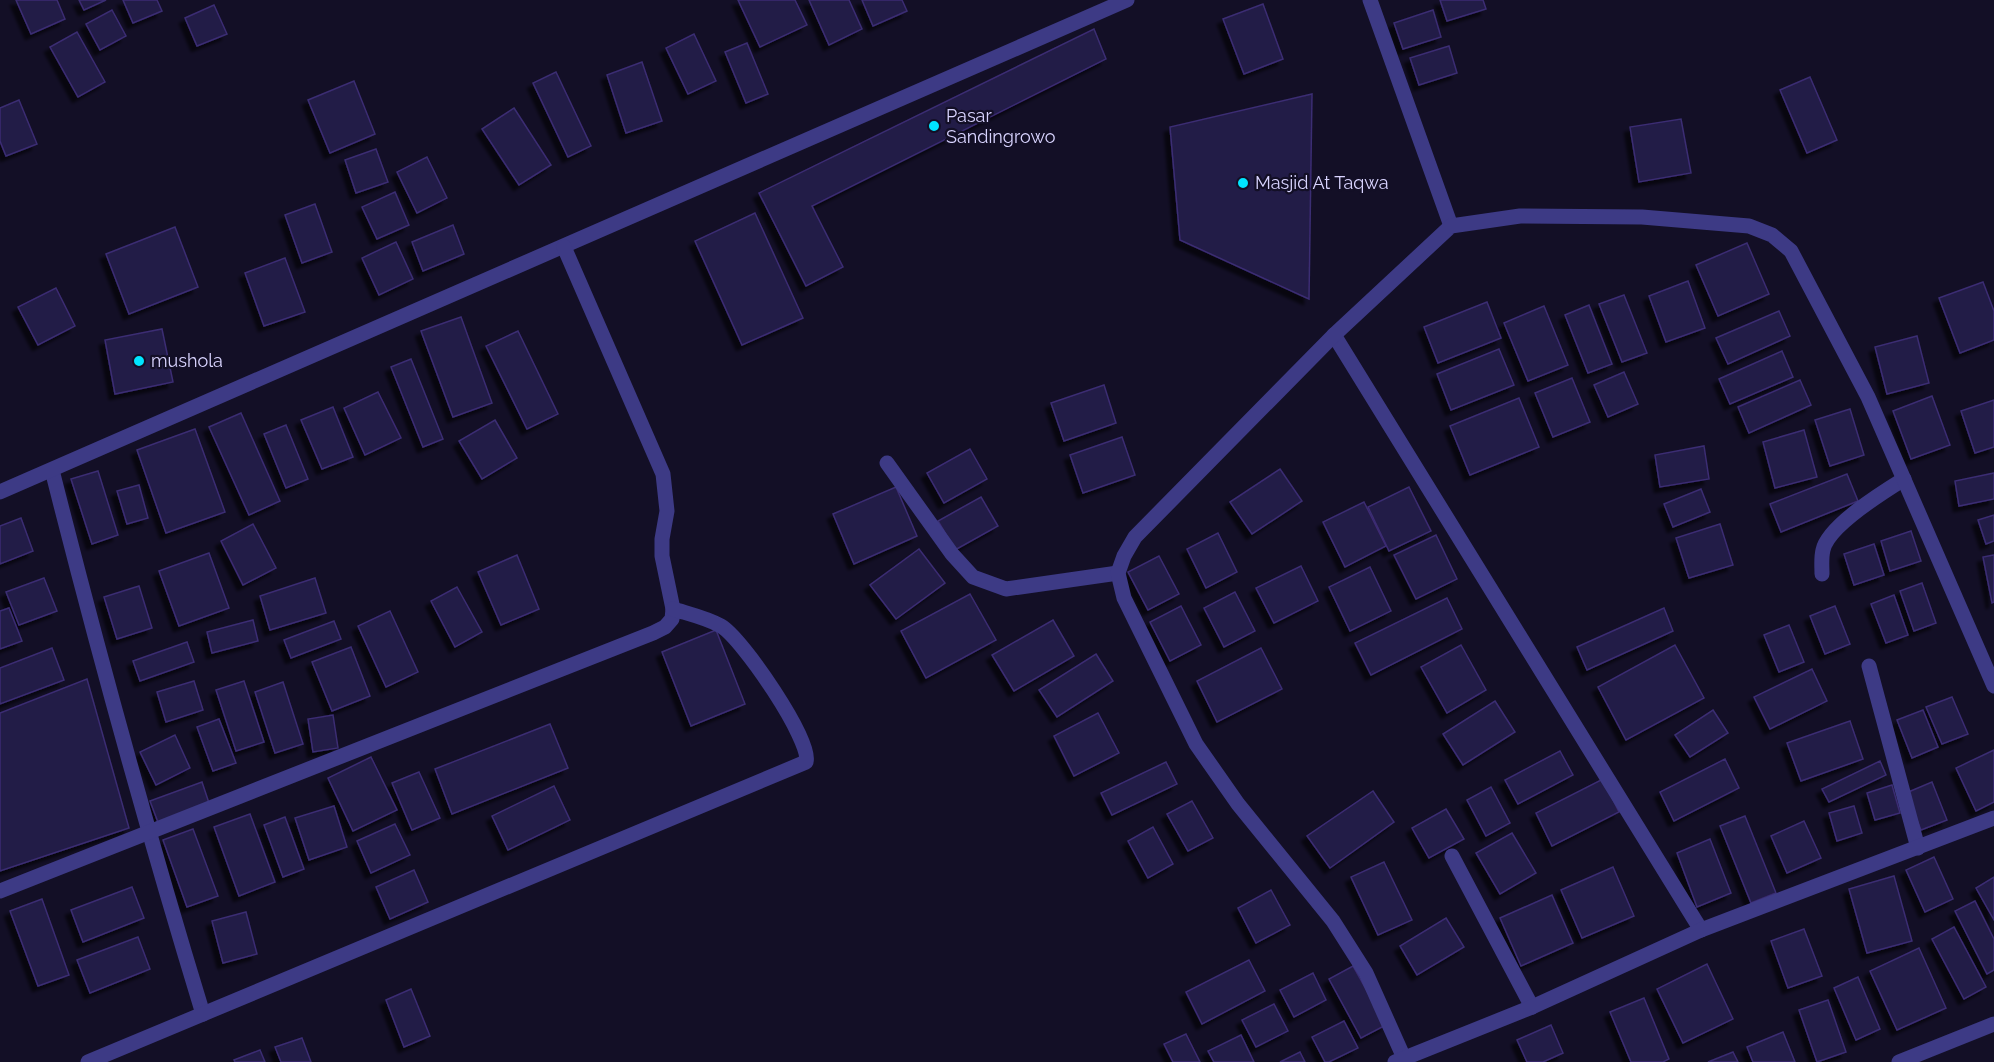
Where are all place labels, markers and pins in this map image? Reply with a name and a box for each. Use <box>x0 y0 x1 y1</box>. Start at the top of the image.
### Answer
place label: Pasar Sandingrowo <box>946 105 1056 147</box>
marker: Pasar Sandingrowo <box>927 119 941 133</box>
place label: Masjid At Taqwa <box>1255 172 1389 193</box>
marker: Masjid At Taqwa <box>1236 176 1250 190</box>
place label: mushola <box>151 350 223 371</box>
marker: mushola <box>132 354 146 368</box>

